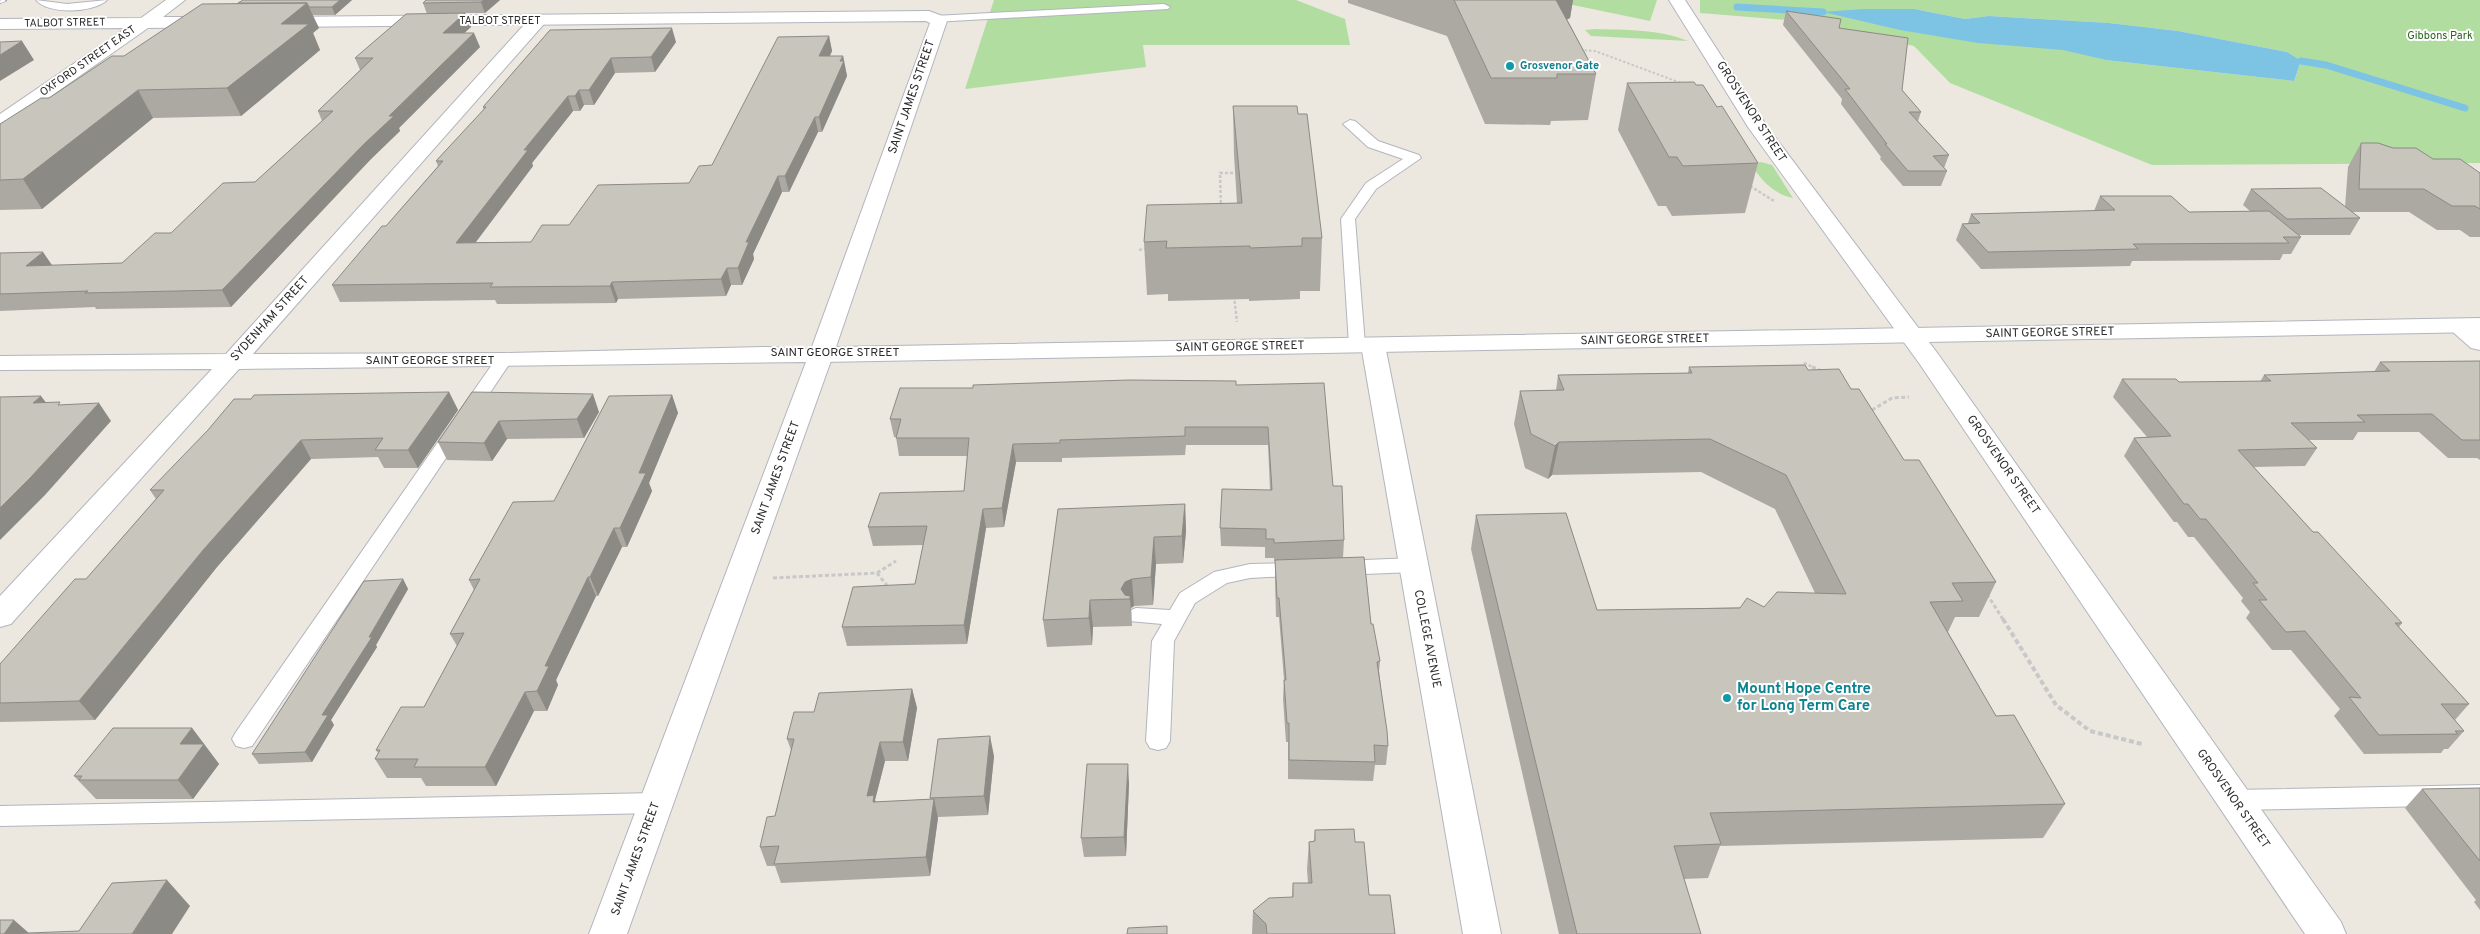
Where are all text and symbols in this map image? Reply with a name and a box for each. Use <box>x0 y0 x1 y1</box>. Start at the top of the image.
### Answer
street label: TALBOT STREET <box>459 14 541 28</box>
street label: TALBOT STREET <box>24 15 106 31</box>
street label: OXFORD STREET EAST <box>37 23 139 99</box>
park label: Gibbons Park <box>2407 29 2473 43</box>
street label: SAINT JAMES STREET <box>885 38 939 156</box>
street label: GROSVENOR STREET <box>1712 58 1790 166</box>
place label: Grosvenor Gate <box>1520 59 1599 73</box>
marker: Grosvenor Gate <box>1504 60 1516 72</box>
street label: SYDENHAM STREET <box>227 273 313 365</box>
street label: SAINT GEORGE STREET <box>1985 324 2115 342</box>
street label: SAINT GEORGE STREET <box>1580 331 1710 349</box>
street label: SAINT GEORGE STREET <box>1175 338 1305 356</box>
street label: SAINT GEORGE STREET <box>770 345 900 361</box>
street label: SAINT GEORGE STREET <box>365 353 495 369</box>
street label: GROSVENOR STREET <box>1963 412 2043 518</box>
street label: SAINT JAMES STREET <box>748 419 804 537</box>
street label: COLLEGE AVENUE <box>1410 588 1444 690</box>
place label: Mount Hope Centre for Long Term Care <box>1737 680 1871 716</box>
marker: Mount Hope Centre for Long Term Care <box>1721 692 1733 704</box>
street label: GROSVENOR STREET <box>2193 746 2273 852</box>
street label: SAINT JAMES STREET <box>608 800 664 918</box>

